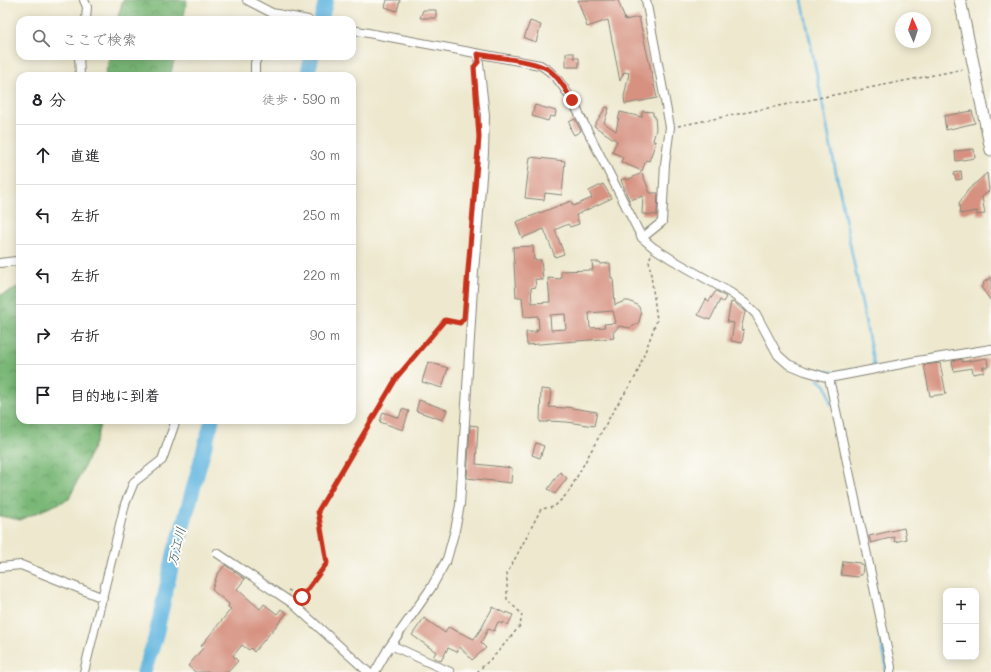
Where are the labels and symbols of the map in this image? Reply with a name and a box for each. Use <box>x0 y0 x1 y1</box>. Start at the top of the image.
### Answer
north arrow <box>895 12 931 48</box>
route end <box>563 91 581 109</box>
water label: 万江川 <box>163 525 188 567</box>
route start <box>293 588 311 606</box>

